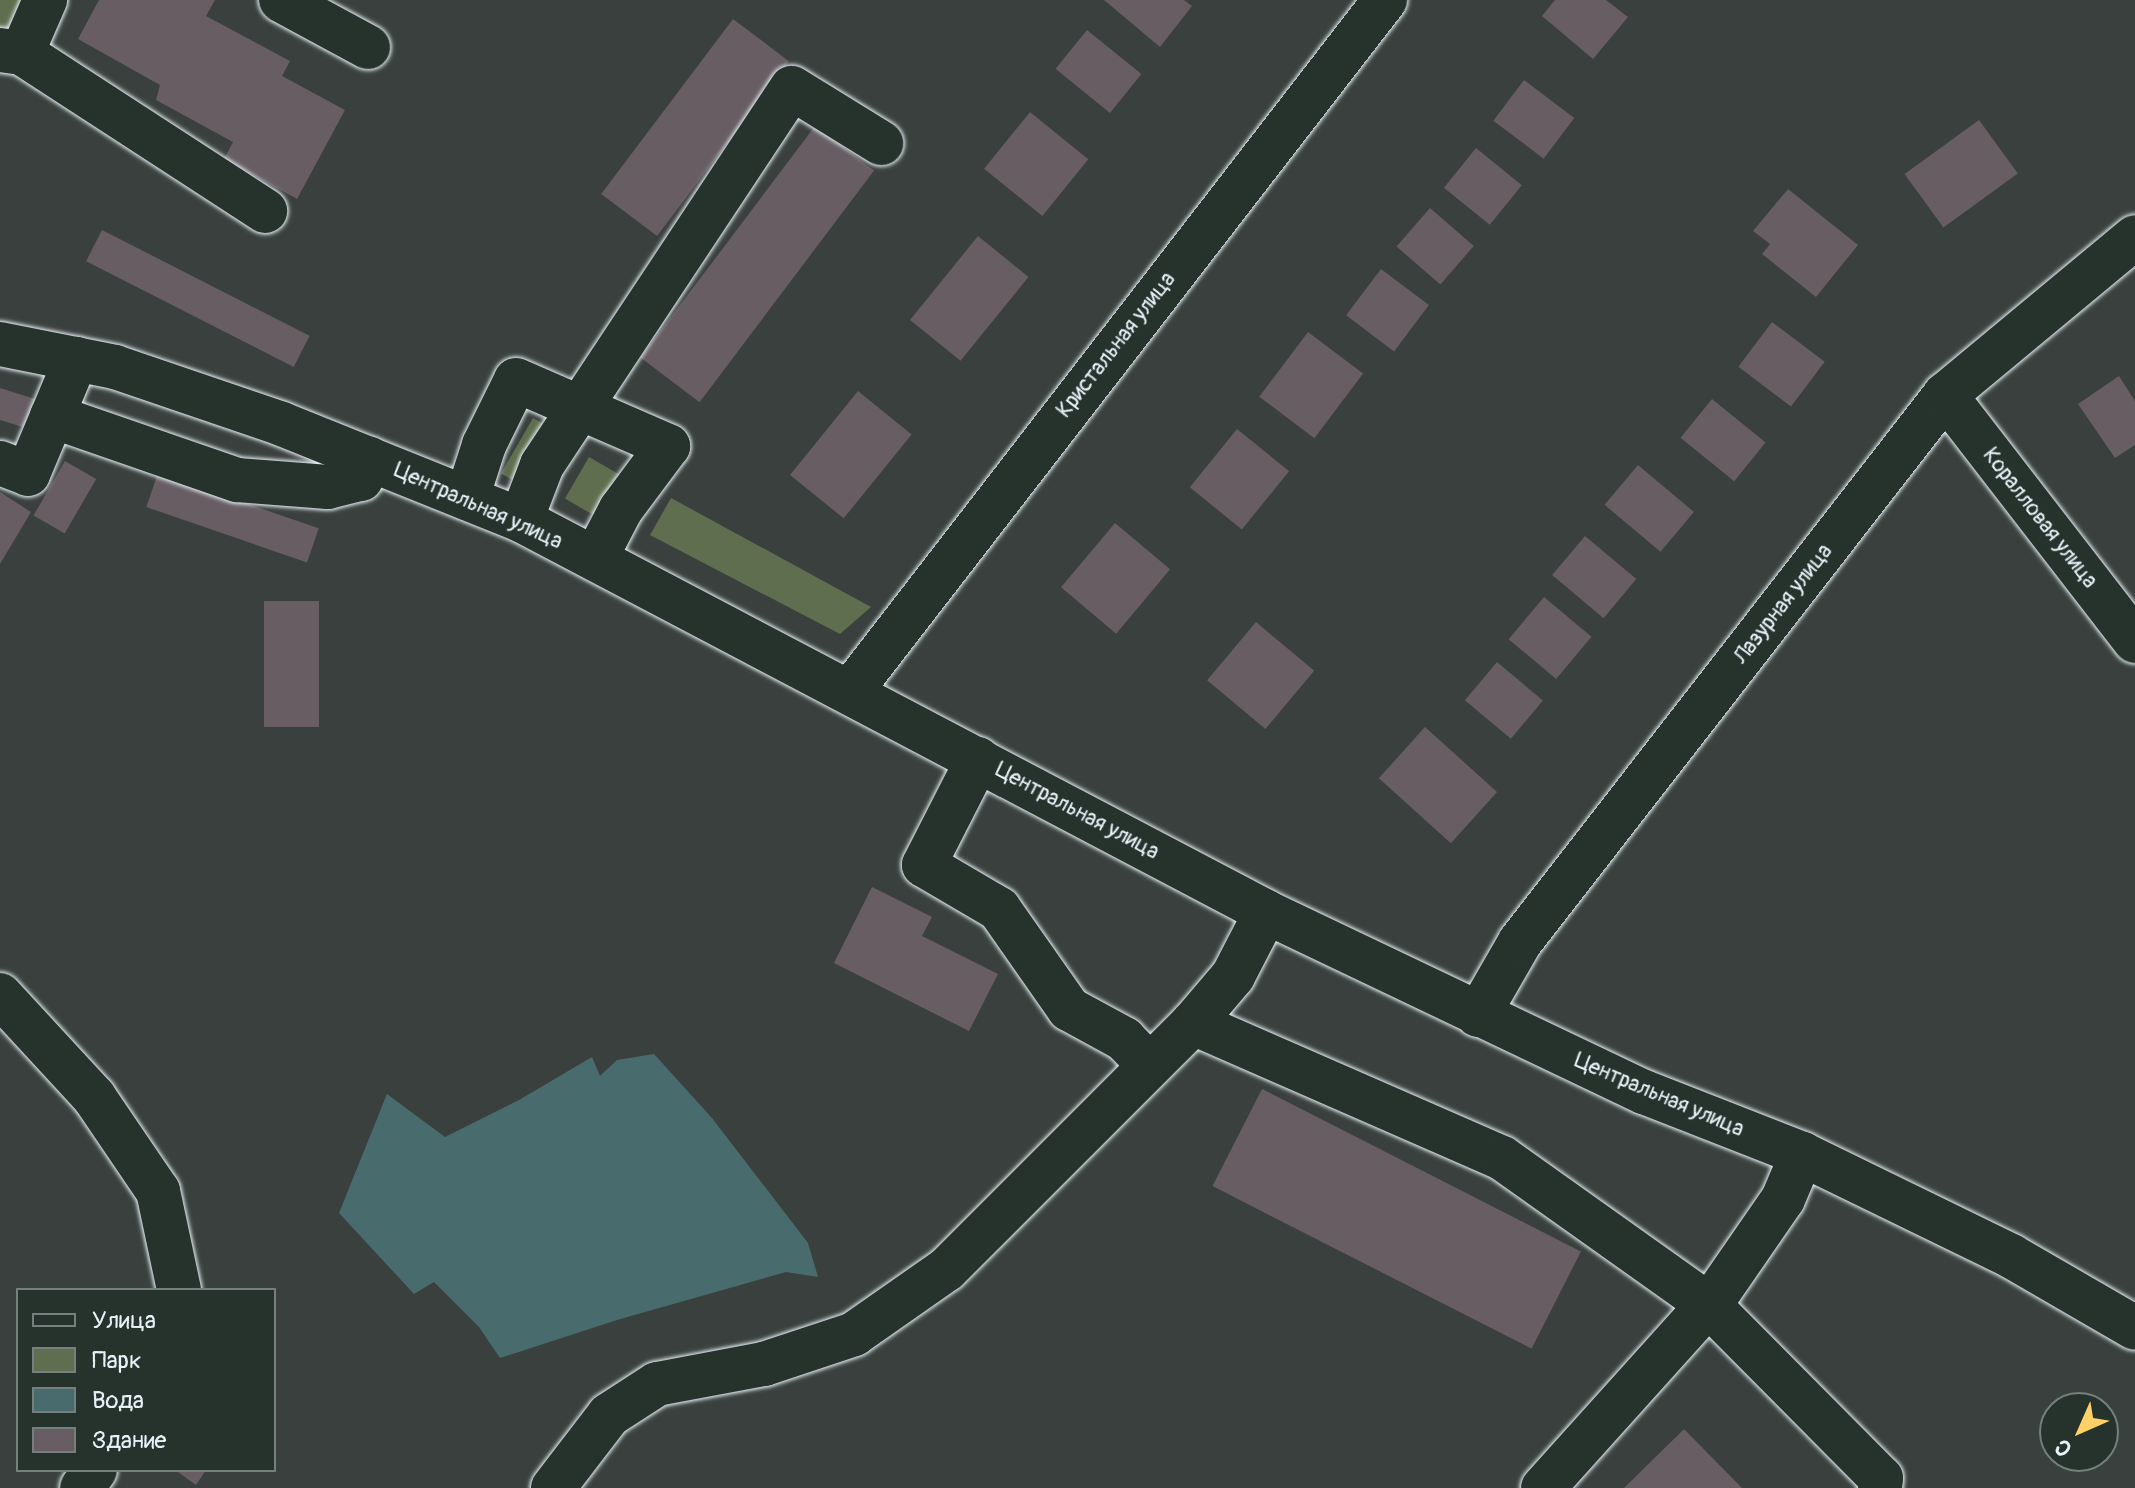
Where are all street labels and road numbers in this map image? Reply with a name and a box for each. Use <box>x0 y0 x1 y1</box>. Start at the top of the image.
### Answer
street label: Кристальная улица <box>1051 267 1181 423</box>
street label: Коралловая улица <box>1977 443 2103 593</box>
street label: Центральная улица <box>390 457 566 555</box>
street label: Лазурная улица <box>1728 539 1838 669</box>
street label: Центральная улица <box>991 757 1163 865</box>
street label: Центральная улица <box>1570 1047 1748 1143</box>

